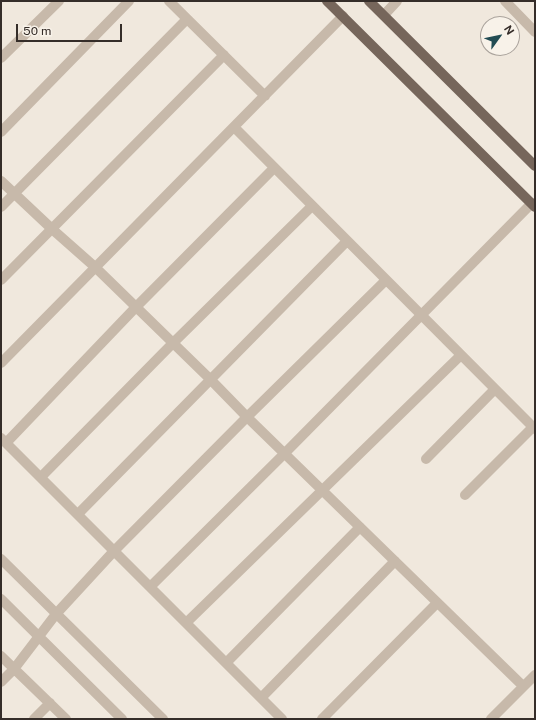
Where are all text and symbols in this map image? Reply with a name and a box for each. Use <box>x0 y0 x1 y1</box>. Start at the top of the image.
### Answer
scale bar <box>18 16 124 42</box>
north arrow <box>480 16 520 56</box>
text: N <box>502 23 517 37</box>
text: 50 m <box>23 24 51 38</box>

